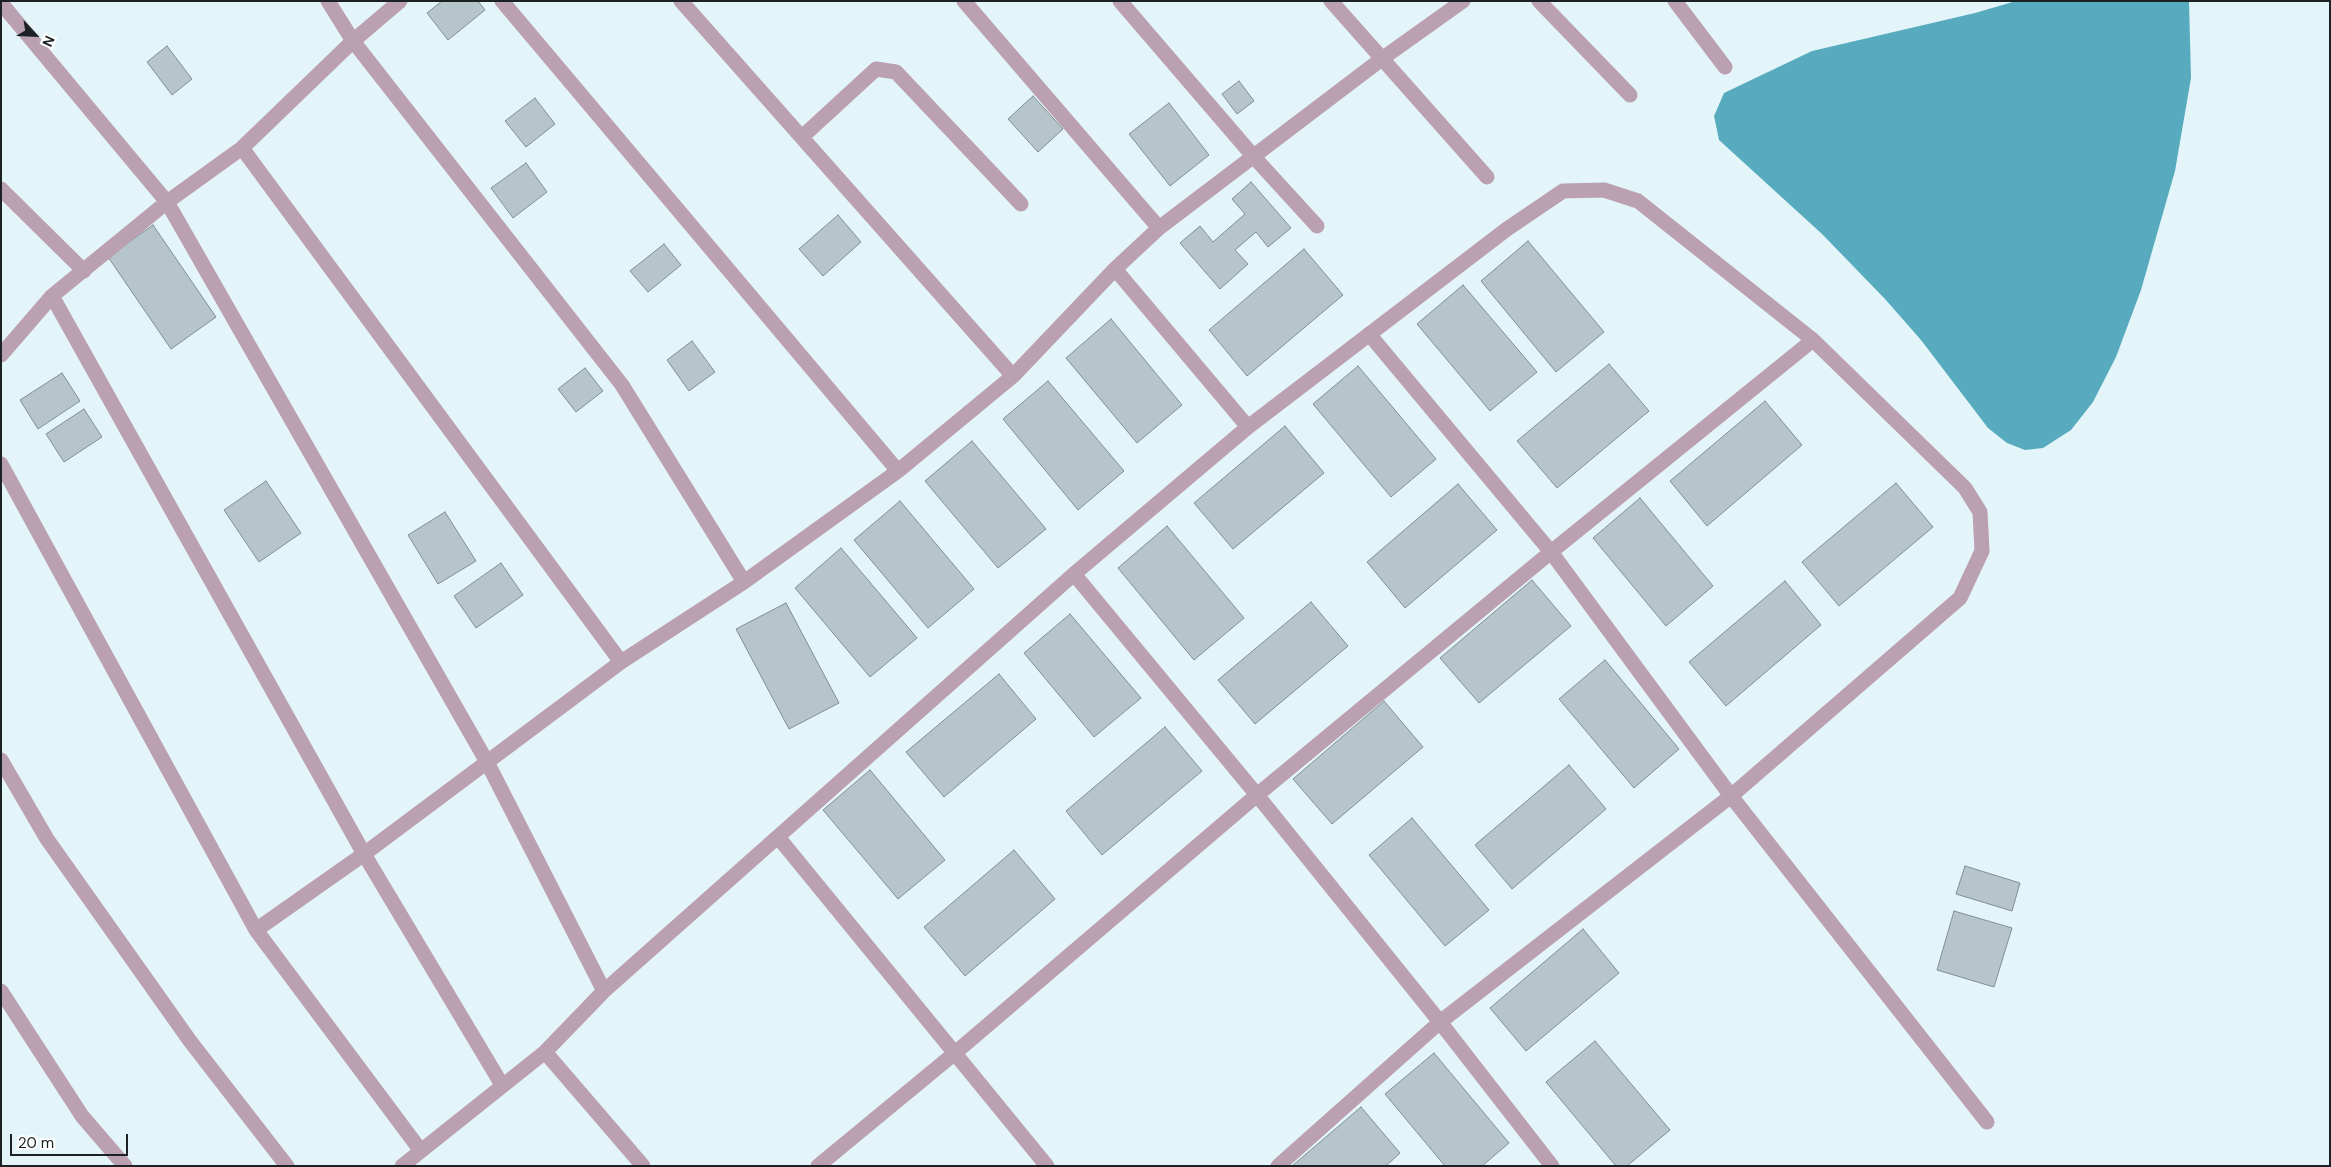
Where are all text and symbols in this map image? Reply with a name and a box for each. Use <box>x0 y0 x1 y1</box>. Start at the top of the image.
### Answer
north arrow <box>10 10 60 60</box>
text: N <box>38 33 59 50</box>
scale bar <box>12 1124 130 1156</box>
text: 20 m <box>18 1133 54 1153</box>

